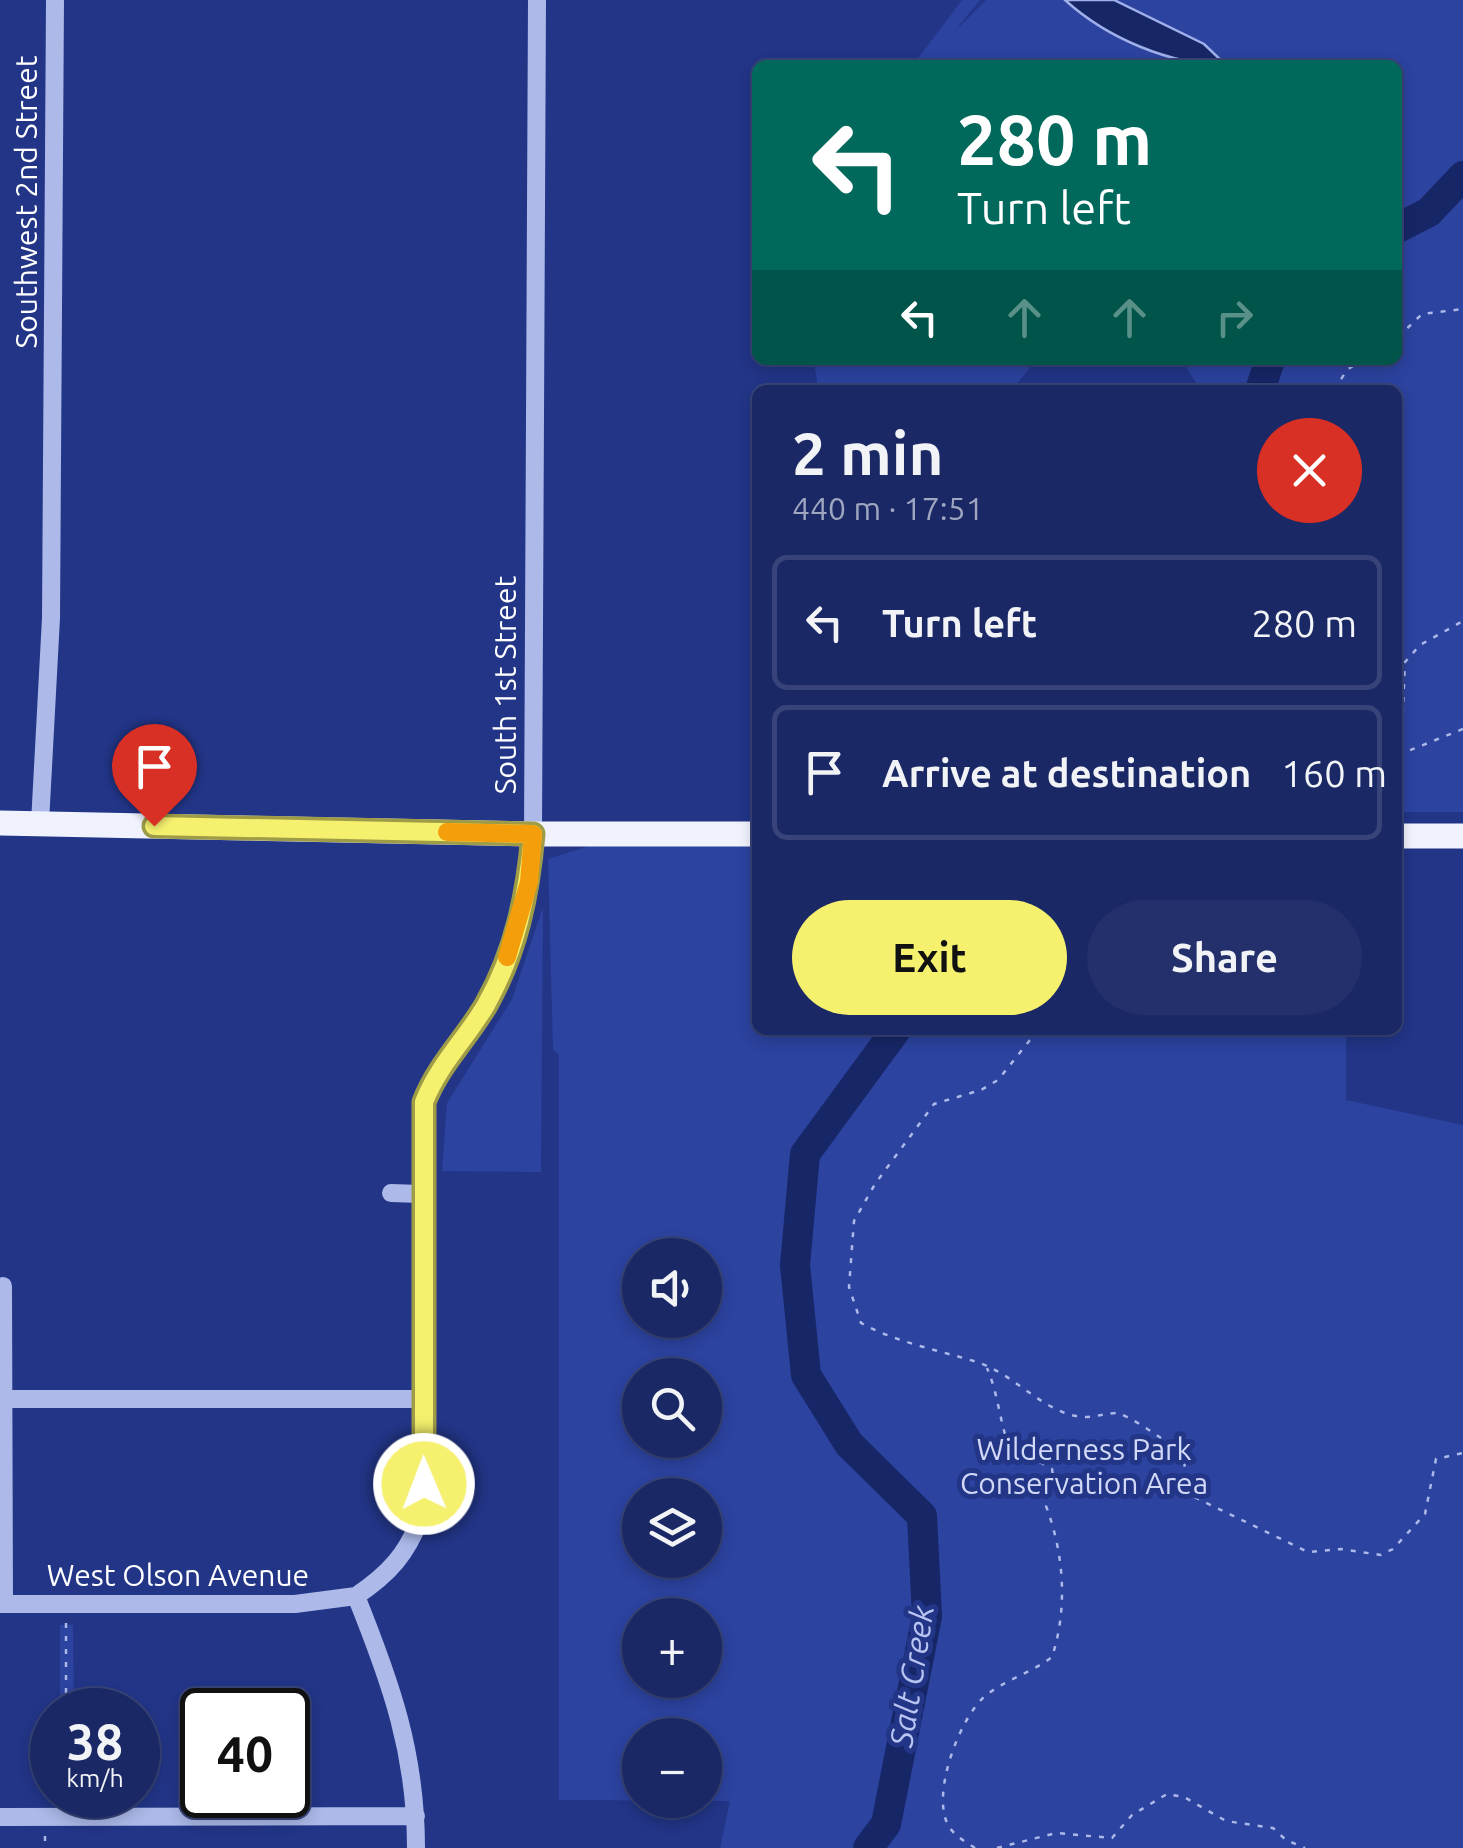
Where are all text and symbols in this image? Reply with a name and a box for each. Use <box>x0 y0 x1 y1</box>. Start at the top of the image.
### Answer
street label: Southwest 2nd Street <box>9 55 43 349</box>
icon: left <box>792 100 922 230</box>
text: 280 m <box>957 100 1152 178</box>
text: Turn left <box>957 182 1131 233</box>
icon: left <box>892 290 947 345</box>
icon: ahead <box>997 290 1052 345</box>
icon: ahead <box>1102 290 1157 345</box>
icon: right <box>1207 290 1262 345</box>
button: close <box>1257 418 1362 523</box>
text: 2 min <box>792 419 944 486</box>
text: 440 m · 17:51 <box>792 490 984 526</box>
street label: South 1st Street <box>488 576 522 794</box>
icon: left <box>797 595 852 650</box>
text: Turn left <box>882 602 1037 644</box>
text: 280 m <box>1251 602 1357 644</box>
pin <box>112 724 197 827</box>
icon: arrive <box>127 739 182 794</box>
icon: arrive <box>797 745 852 800</box>
text: Arrive at destination <box>882 752 1251 794</box>
text: 160 m <box>1281 752 1387 794</box>
button: Exit <box>792 900 1067 1015</box>
button: Share <box>1087 900 1362 1015</box>
map controls <box>622 1238 722 1818</box>
button: sound <box>622 1238 722 1338</box>
button: search <box>622 1358 722 1458</box>
position arrow <box>372 1432 476 1536</box>
park label: Wilderness Park Conservation Area <box>960 1432 1208 1500</box>
button: layers <box>622 1478 722 1578</box>
street label: West Olson Avenue <box>47 1558 309 1592</box>
button: + <box>622 1598 722 1698</box>
water label: Salt Creek <box>882 1602 940 1750</box>
speed limit sign: 40 <box>180 1688 310 1818</box>
text: 38 <box>67 1713 123 1769</box>
button: − <box>622 1718 722 1818</box>
text: km/h <box>66 1764 124 1792</box>

